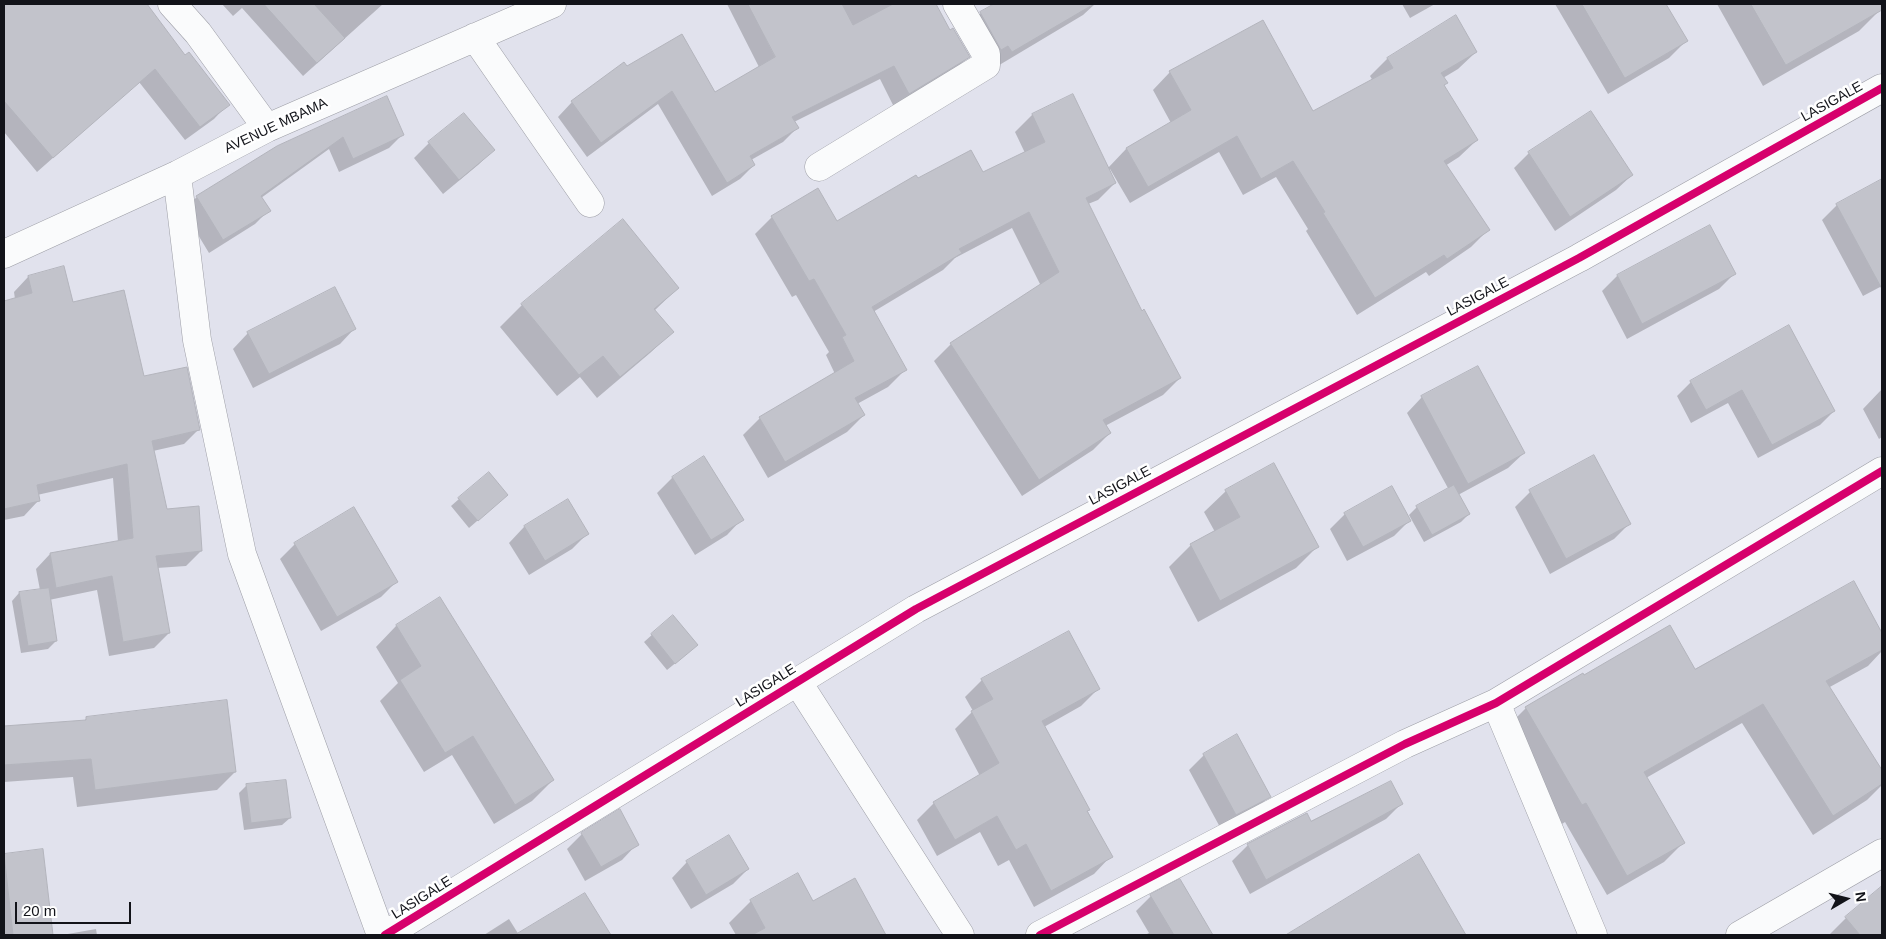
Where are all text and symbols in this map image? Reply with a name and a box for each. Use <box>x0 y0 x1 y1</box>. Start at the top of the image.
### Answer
street label: LASIGALE <box>1798 78 1866 126</box>
street label: AVENUE MBAMA <box>222 95 330 157</box>
street label: LASIGALE <box>1444 274 1512 320</box>
street label: LASIGALE <box>1086 463 1154 509</box>
street label: LASIGALE <box>733 661 799 711</box>
street label: LASIGALE <box>389 873 455 923</box>
north arrow <box>1821 874 1871 924</box>
text: N <box>1852 891 1869 903</box>
scale bar <box>18 892 134 924</box>
text: 20 m <box>23 902 56 919</box>

